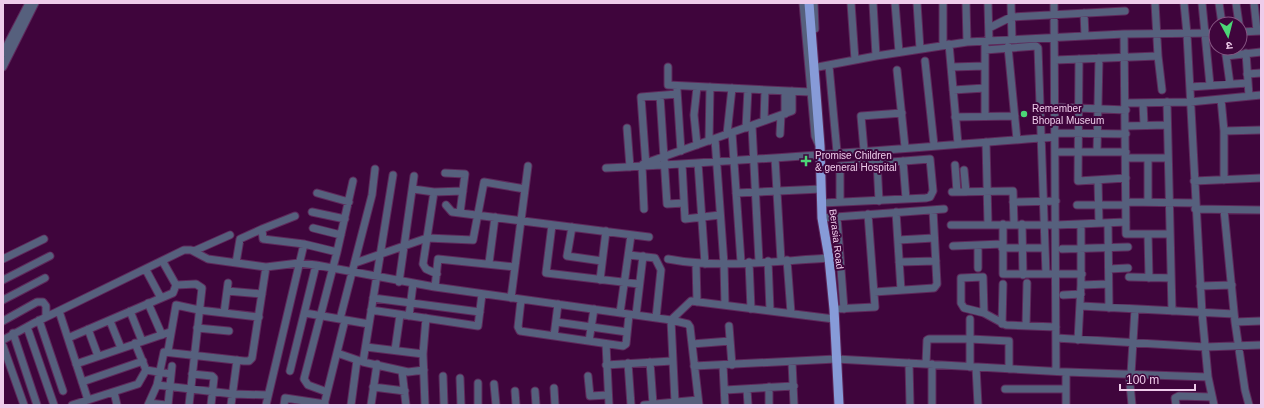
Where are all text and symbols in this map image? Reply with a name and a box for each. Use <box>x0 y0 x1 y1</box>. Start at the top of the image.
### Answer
north arrow <box>1208 16 1248 56</box>
text: उ <box>1225 40 1233 52</box>
place label: Remember Bhopal Museum <box>1032 103 1104 126</box>
marker: Remember Bhopal Museum <box>1019 109 1029 119</box>
place label: Promise Children & general Hospital <box>815 150 897 173</box>
marker: Promise Children & general Hospital <box>800 155 812 167</box>
street label: Berasia Road <box>827 208 846 270</box>
scale bar <box>1120 366 1195 392</box>
text: 100 m <box>1126 373 1159 387</box>

